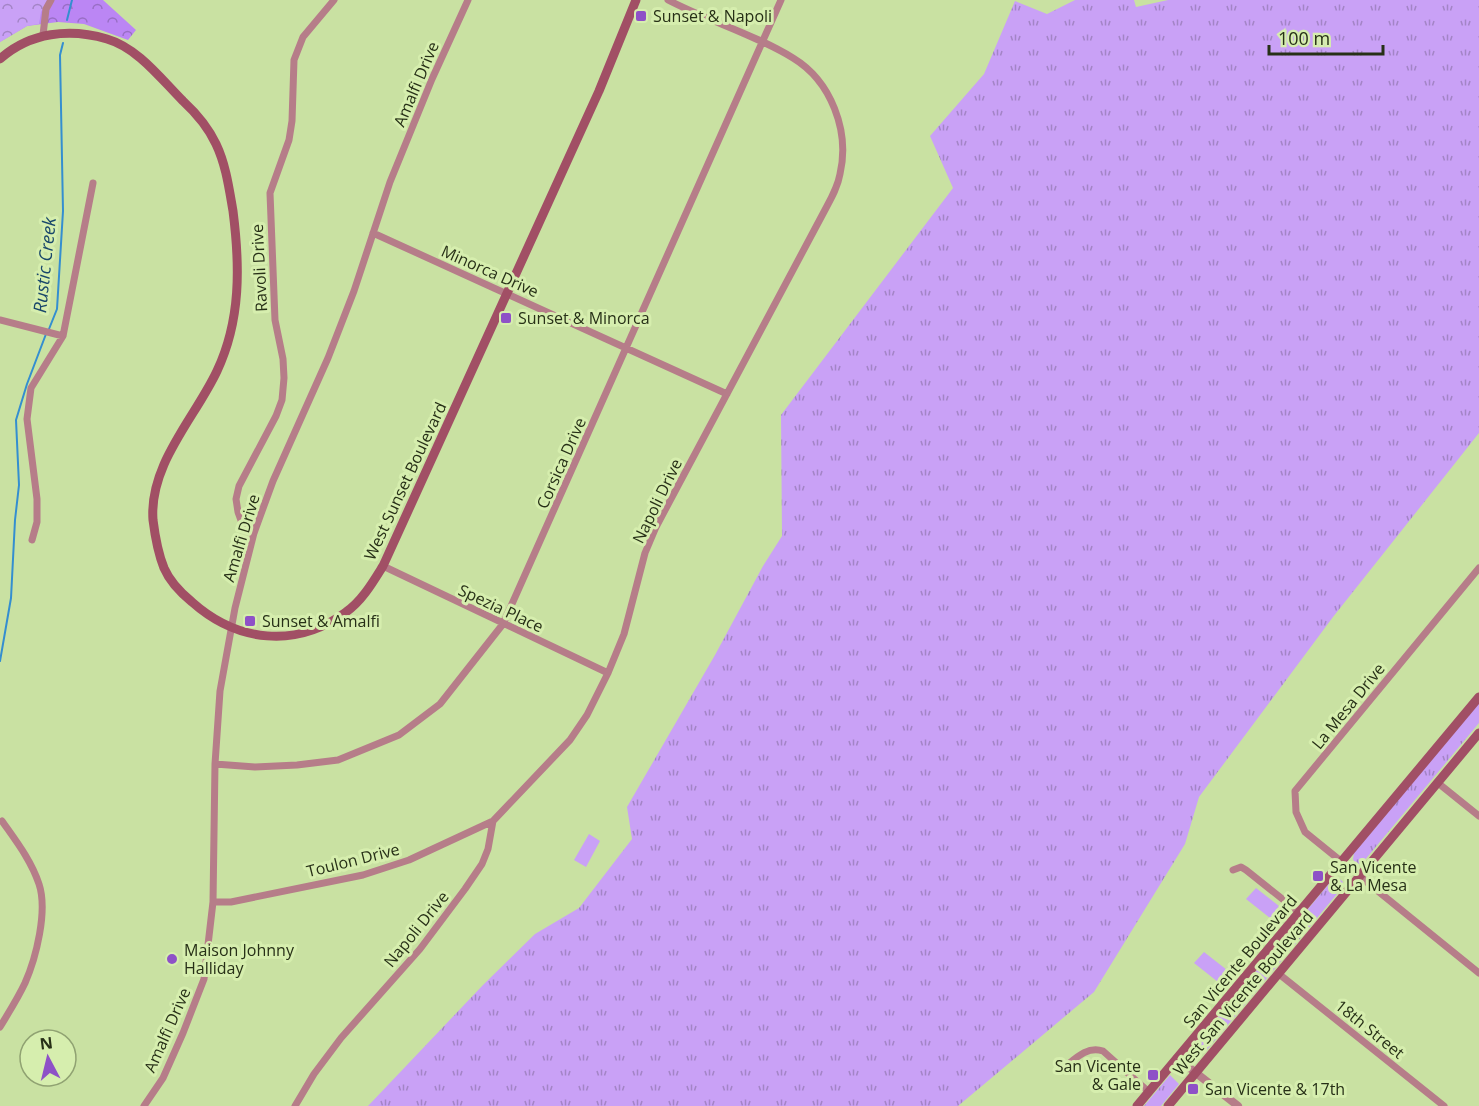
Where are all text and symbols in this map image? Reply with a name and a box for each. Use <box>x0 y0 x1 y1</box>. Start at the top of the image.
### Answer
place label: Sunset & Napoli <box>653 5 772 27</box>
marker: Sunset & Napoli <box>634 9 648 23</box>
scale bar <box>1269 18 1383 56</box>
text: 100 m <box>1278 26 1330 50</box>
street label: Amalfi Drive <box>388 38 444 130</box>
water label: Rustic Creek <box>27 215 61 314</box>
street label: Ravoli Drive <box>246 224 272 312</box>
street label: Minorca Drive <box>438 240 542 302</box>
place label: Sunset & Minorca <box>518 307 650 329</box>
marker: Sunset & Minorca <box>499 311 513 325</box>
street label: West Sunset Boulevard <box>359 398 451 564</box>
street label: Corsica Drive <box>531 414 591 512</box>
street label: Napoli Drive <box>627 455 687 547</box>
street label: Amalfi Drive <box>217 491 265 585</box>
street label: Spezia Place <box>455 579 547 637</box>
place label: Sunset & Amalfi <box>262 610 380 632</box>
marker: Sunset & Amalfi <box>243 614 257 628</box>
street label: La Mesa Drive <box>1307 658 1389 754</box>
street label: Toulon Drive <box>304 838 402 882</box>
place label: San Vicente & La Mesa <box>1330 856 1416 896</box>
marker: San Vicente & La Mesa <box>1311 869 1325 883</box>
street label: Napoli Drive <box>379 886 453 972</box>
street label: San Vicente Boulevard <box>1178 890 1302 1032</box>
street label: West San Vicente Boulevard <box>1168 906 1318 1080</box>
place label: Maison Johnny Halliday <box>184 939 295 979</box>
marker: Maison Johnny Halliday <box>165 952 179 966</box>
street label: Amalfi Drive <box>139 984 195 1076</box>
street label: 18th Street <box>1331 994 1409 1064</box>
north arrow <box>18 1028 78 1088</box>
text: N <box>38 1031 54 1055</box>
place label: San Vicente & Gale <box>1055 1055 1141 1095</box>
marker: San Vicente & Gale <box>1146 1068 1160 1082</box>
place label: San Vicente & 17th <box>1205 1078 1345 1100</box>
marker: San Vicente & 17th <box>1186 1082 1200 1096</box>

